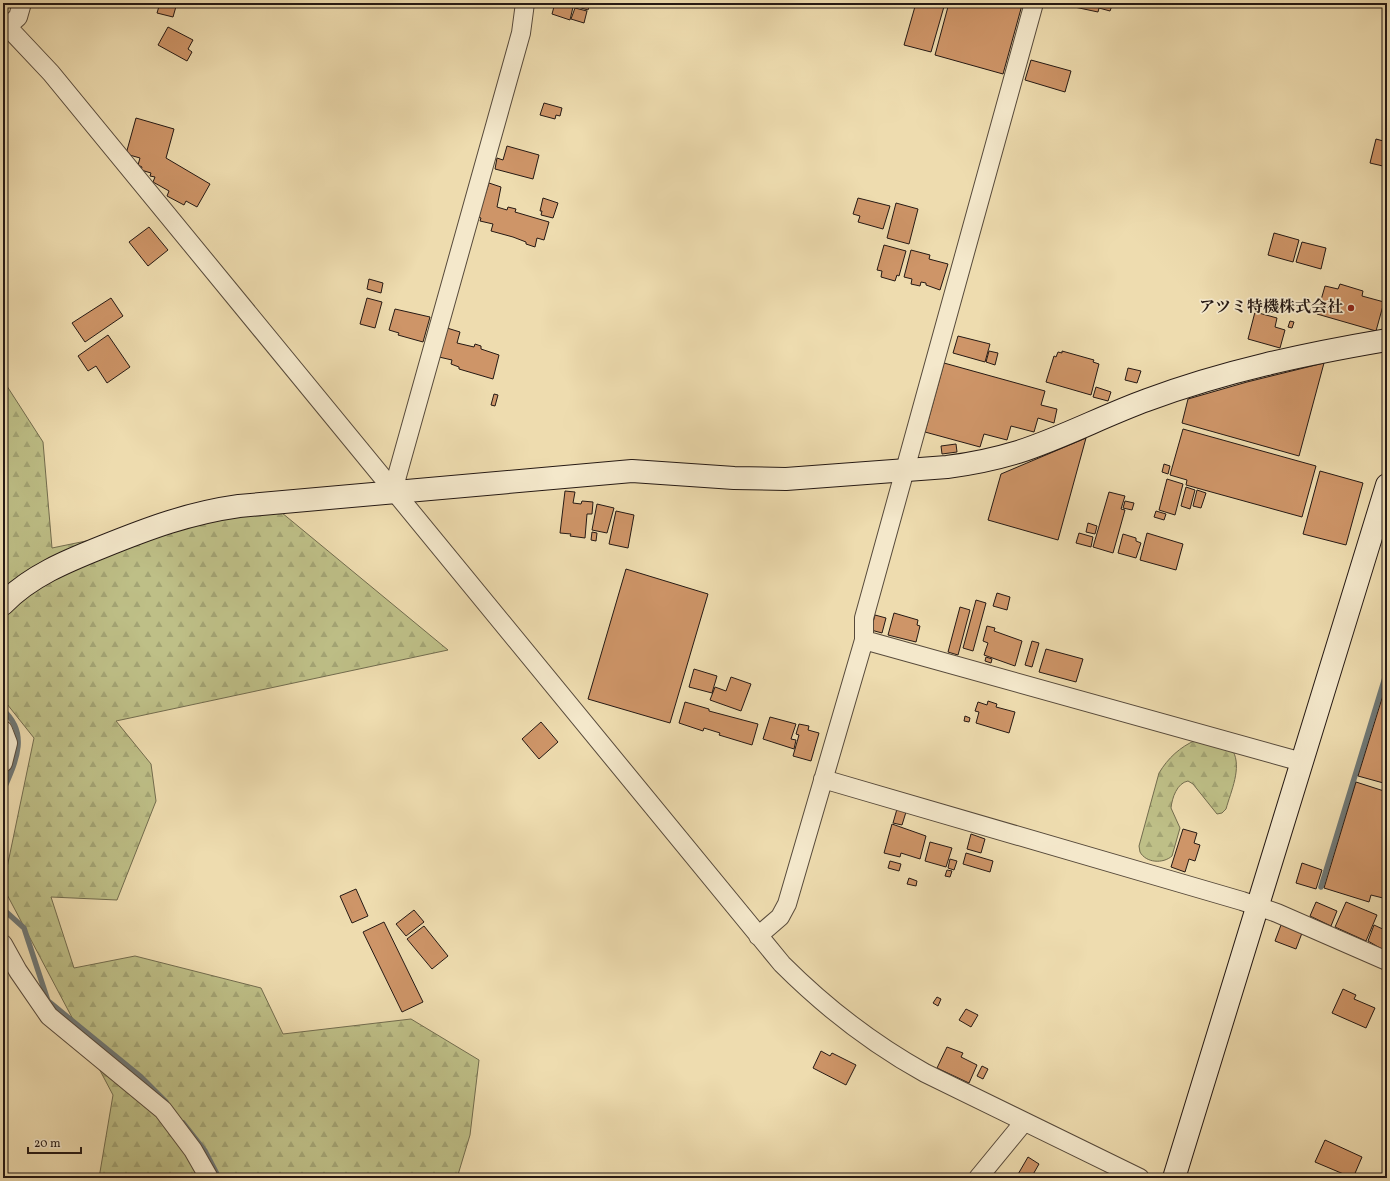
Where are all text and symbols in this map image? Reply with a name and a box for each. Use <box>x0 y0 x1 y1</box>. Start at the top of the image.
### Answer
place label: アツミ特機株式会社 <box>1199 297 1343 319</box>
marker: アツミ特機株式会社 <box>1346 303 1356 313</box>
scale bar <box>28 1129 81 1155</box>
text: 20 m <box>34 1136 61 1152</box>

